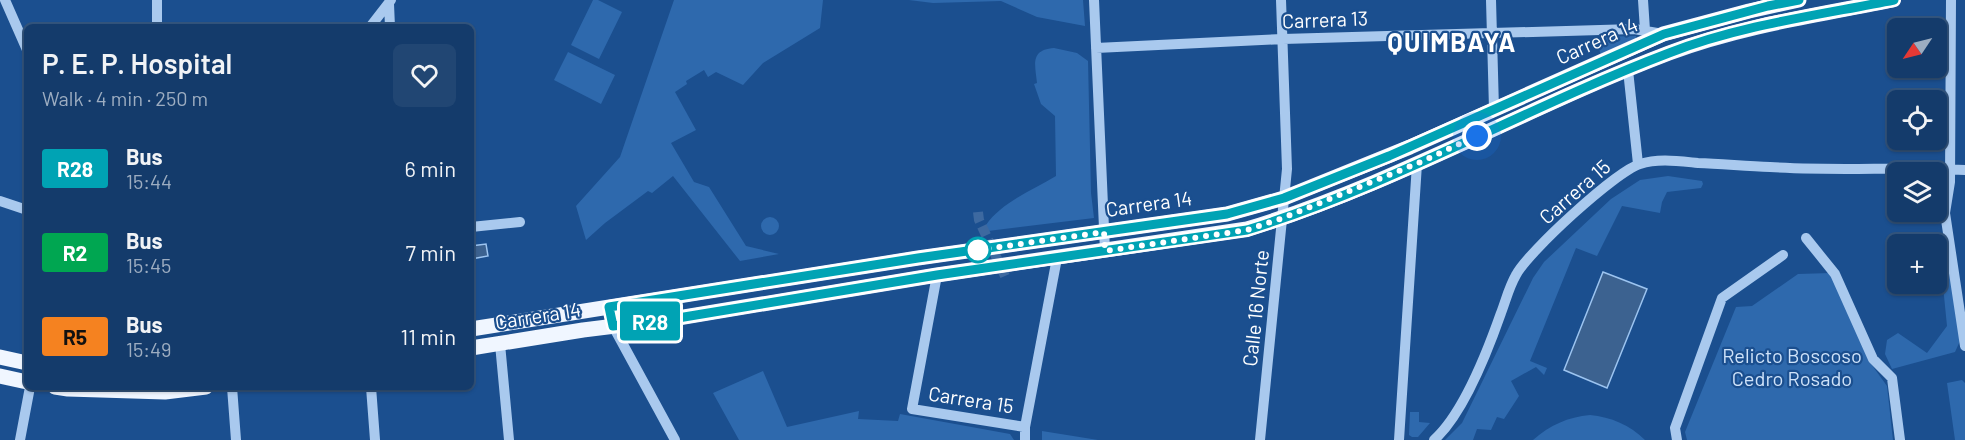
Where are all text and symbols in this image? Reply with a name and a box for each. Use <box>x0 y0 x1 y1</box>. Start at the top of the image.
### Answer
street label: Carrera 13 <box>1282 6 1368 32</box>
street label: Carrera 14 <box>1552 11 1641 69</box>
north arrow <box>1887 18 1947 78</box>
map controls <box>1887 18 1947 294</box>
district label: QUIMBAYA <box>1387 26 1517 57</box>
button: heart <box>393 44 456 107</box>
text: P. E. P. Hospital <box>42 46 232 80</box>
text: Walk · 4 min · 250 m <box>42 86 208 110</box>
button: locate <box>1887 90 1947 150</box>
your location <box>1462 121 1492 151</box>
text: Bus <box>126 143 163 169</box>
street label: Carrera 15 <box>1534 154 1615 229</box>
text: 6 min <box>405 155 456 181</box>
text: R28 <box>57 156 93 181</box>
button: layers <box>1887 162 1947 222</box>
text: 15:44 <box>126 169 172 193</box>
street label: Carrera 14 <box>1104 185 1194 221</box>
text: Bus <box>126 227 163 253</box>
button: + <box>1887 234 1947 294</box>
unlabelled marker <box>965 237 991 263</box>
text: 7 min <box>406 239 456 265</box>
text: R2 <box>63 240 87 265</box>
street label: Calle 16 Norte <box>1237 248 1273 367</box>
text: 15:45 <box>126 253 171 277</box>
street label: Carrera 14 <box>493 296 583 334</box>
line badge: R28 <box>616 302 684 340</box>
text: R28 <box>632 309 668 334</box>
text: Bus <box>126 311 163 337</box>
text: 11 min <box>400 323 456 349</box>
text: R5 <box>63 324 87 349</box>
text: 15:49 <box>126 337 172 361</box>
park label: Relicto Boscoso Cedro Rosado <box>1722 343 1862 390</box>
street label: Carrera 15 <box>927 380 1016 418</box>

